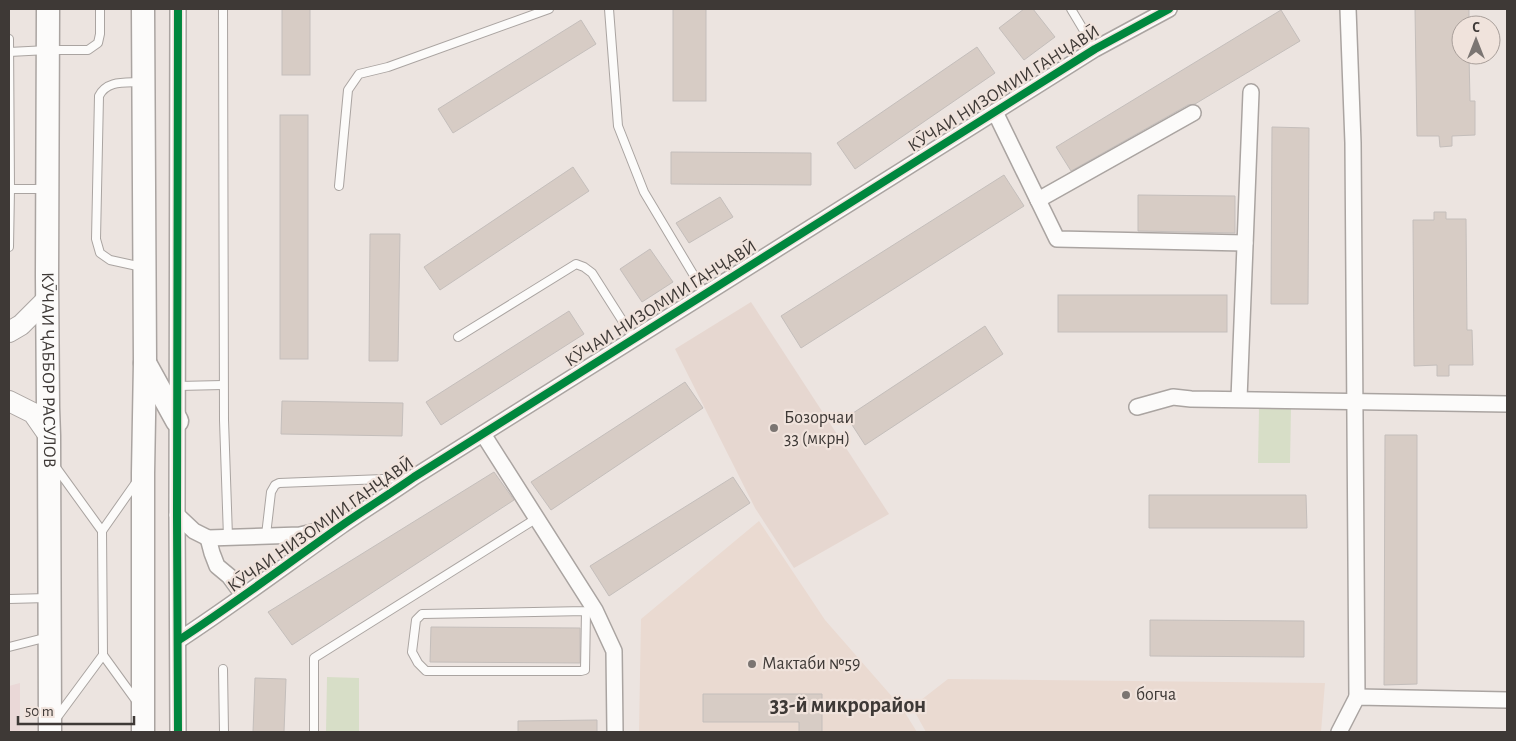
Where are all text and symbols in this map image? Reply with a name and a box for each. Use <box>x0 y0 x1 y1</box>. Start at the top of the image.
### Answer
north arrow <box>1451 15 1501 65</box>
street label: КӮЧАИ НИЗОМИИ ГАНҶАВӢ <box>904 21 1103 156</box>
text: С <box>1472 21 1480 35</box>
street label: КӮЧАИ НИЗОМИИ ГАНҶАВӢ <box>561 236 760 371</box>
street label: КӮЧАИ ҶАББОР РАСУЛОВ <box>38 272 58 468</box>
place label: Бозорчаи 33 (мкрн) <box>784 409 854 448</box>
marker: Бозорчаи 33 (мкрн) <box>768 422 780 434</box>
street label: КӮЧАИ НИЗОМИИ ГАНҶАВӢ <box>224 452 417 596</box>
place label: Мактаби №59 <box>762 654 860 673</box>
marker: Мактаби №59 <box>746 658 758 670</box>
place label: богча <box>1136 685 1176 704</box>
marker: богча <box>1120 689 1132 701</box>
scale bar <box>18 694 134 726</box>
district label: 33-й микрорайон <box>770 694 926 716</box>
text: 50 m <box>25 704 54 719</box>

